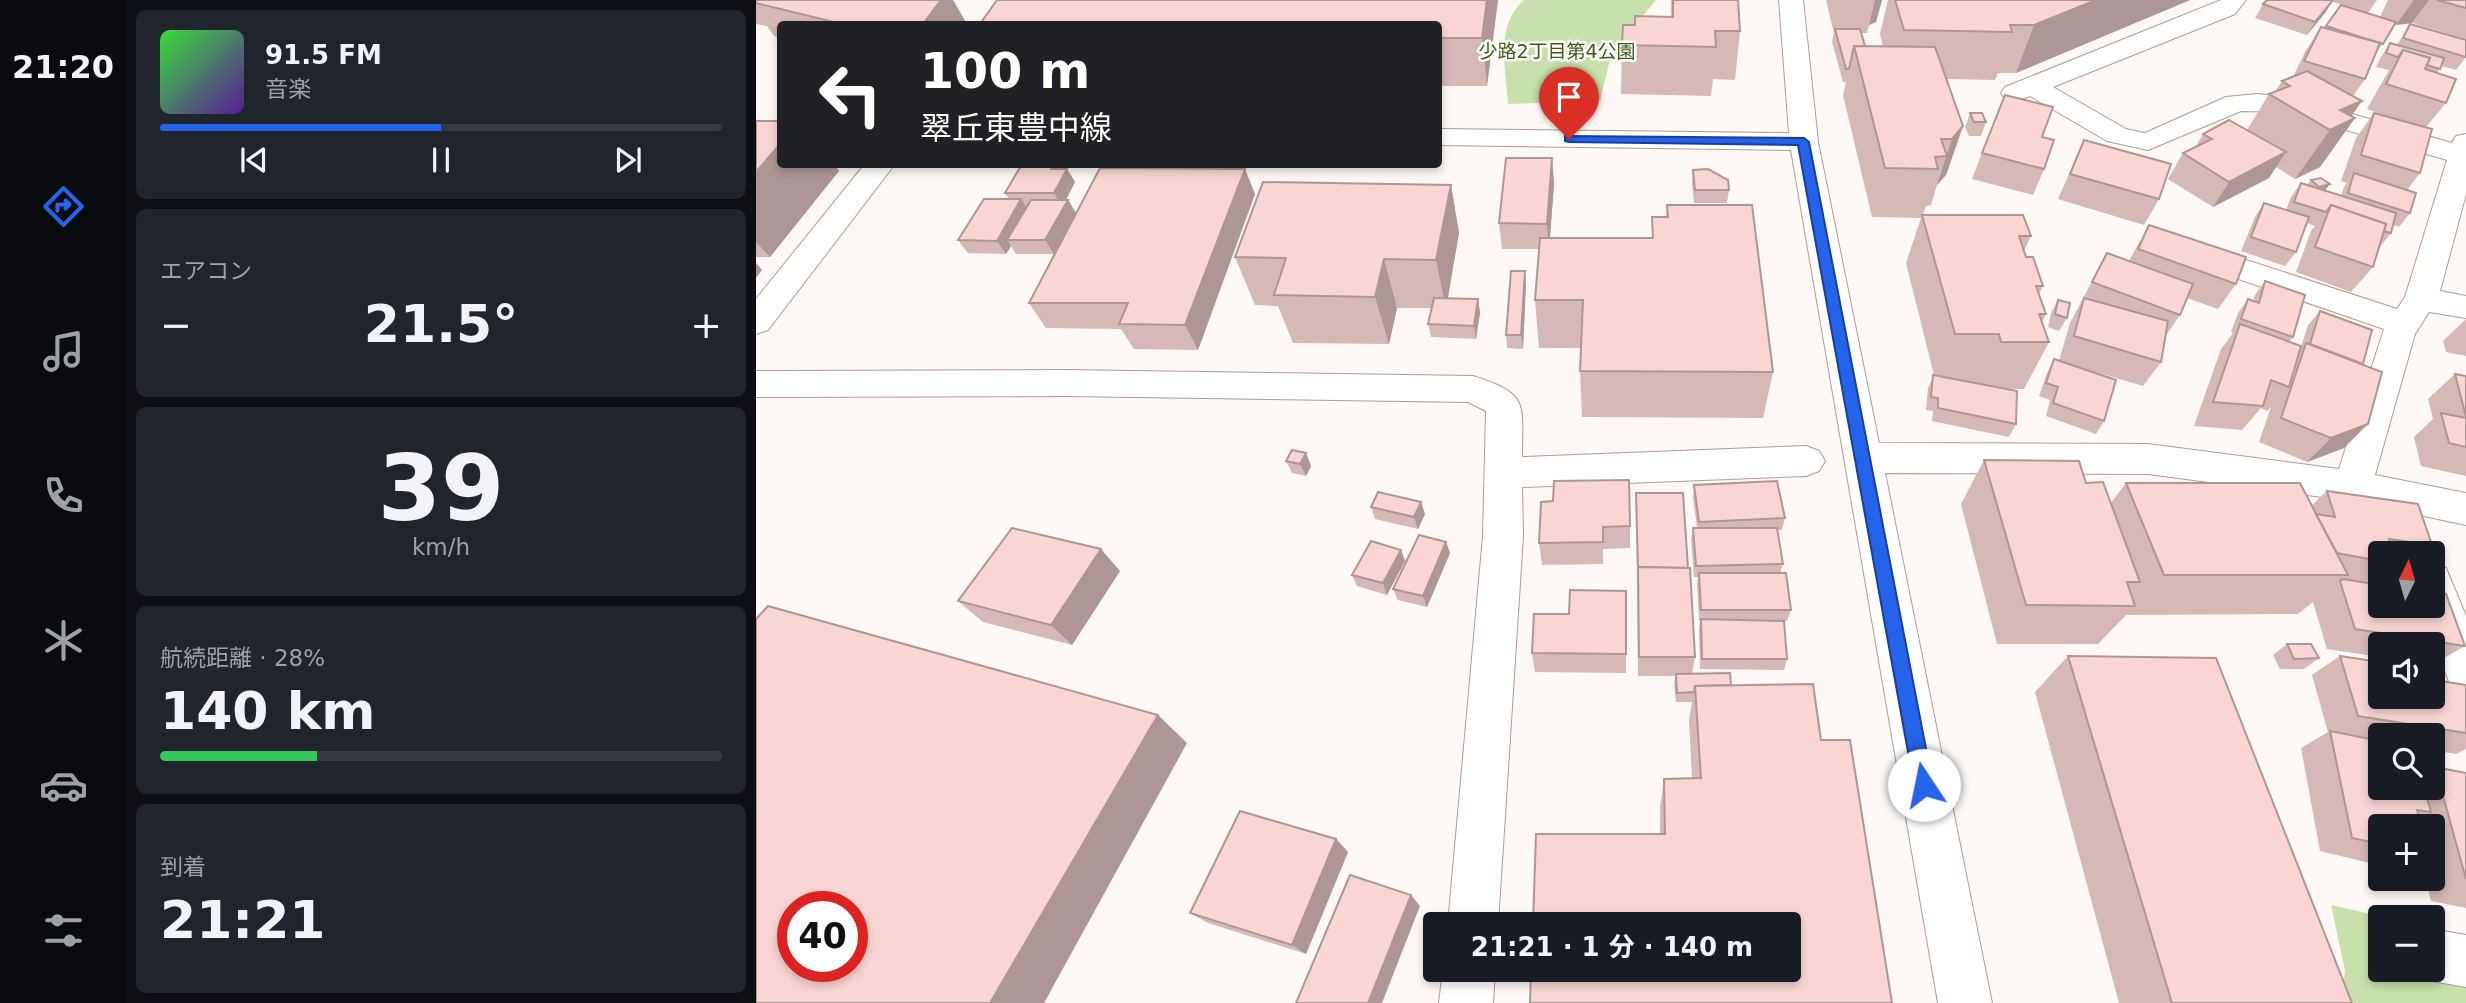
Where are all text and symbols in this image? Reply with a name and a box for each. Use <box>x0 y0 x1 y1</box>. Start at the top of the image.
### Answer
text: 91.5 FM <box>265 40 382 70</box>
park label: 少路2丁目第4公園 <box>1478 40 1636 62</box>
text: 100 m <box>920 43 1090 100</box>
text: 21:20 <box>12 48 114 86</box>
icon: left <box>805 49 896 140</box>
pin <box>1539 67 1599 139</box>
text: 音楽 <box>265 76 311 102</box>
icon: arrive <box>1550 78 1588 116</box>
text: 翠丘東豊中線 <box>920 109 1112 147</box>
icon: previous <box>235 141 273 179</box>
icon: pause <box>422 141 460 179</box>
icon: next <box>609 141 647 179</box>
icon: directions <box>39 182 88 231</box>
text: エアコン <box>160 258 252 284</box>
text: 21.5° <box>364 294 518 354</box>
text: − <box>160 303 192 347</box>
text: + <box>690 303 722 347</box>
icon: music <box>39 327 88 376</box>
text: 39 <box>378 436 504 541</box>
icon: phone <box>39 471 88 520</box>
text: km/h <box>412 534 470 560</box>
north arrow <box>2368 541 2445 618</box>
map controls <box>2368 541 2445 982</box>
icon: climate <box>39 616 88 665</box>
button: sound <box>2368 632 2445 709</box>
text: 航続距離 · 28% <box>160 645 325 671</box>
text: 140 km <box>160 681 375 741</box>
button: search <box>2368 723 2445 800</box>
position arrow <box>1887 748 1961 822</box>
icon: car <box>39 761 88 810</box>
button: + <box>2368 814 2445 891</box>
text: 到着 <box>160 854 206 880</box>
text: 21:21 <box>160 890 326 950</box>
speed limit sign: 40 <box>777 891 868 982</box>
button: − <box>2368 905 2445 982</box>
icon: filters <box>39 906 88 955</box>
text: 21:21 · 1 分 · 140 m <box>1471 932 1753 962</box>

